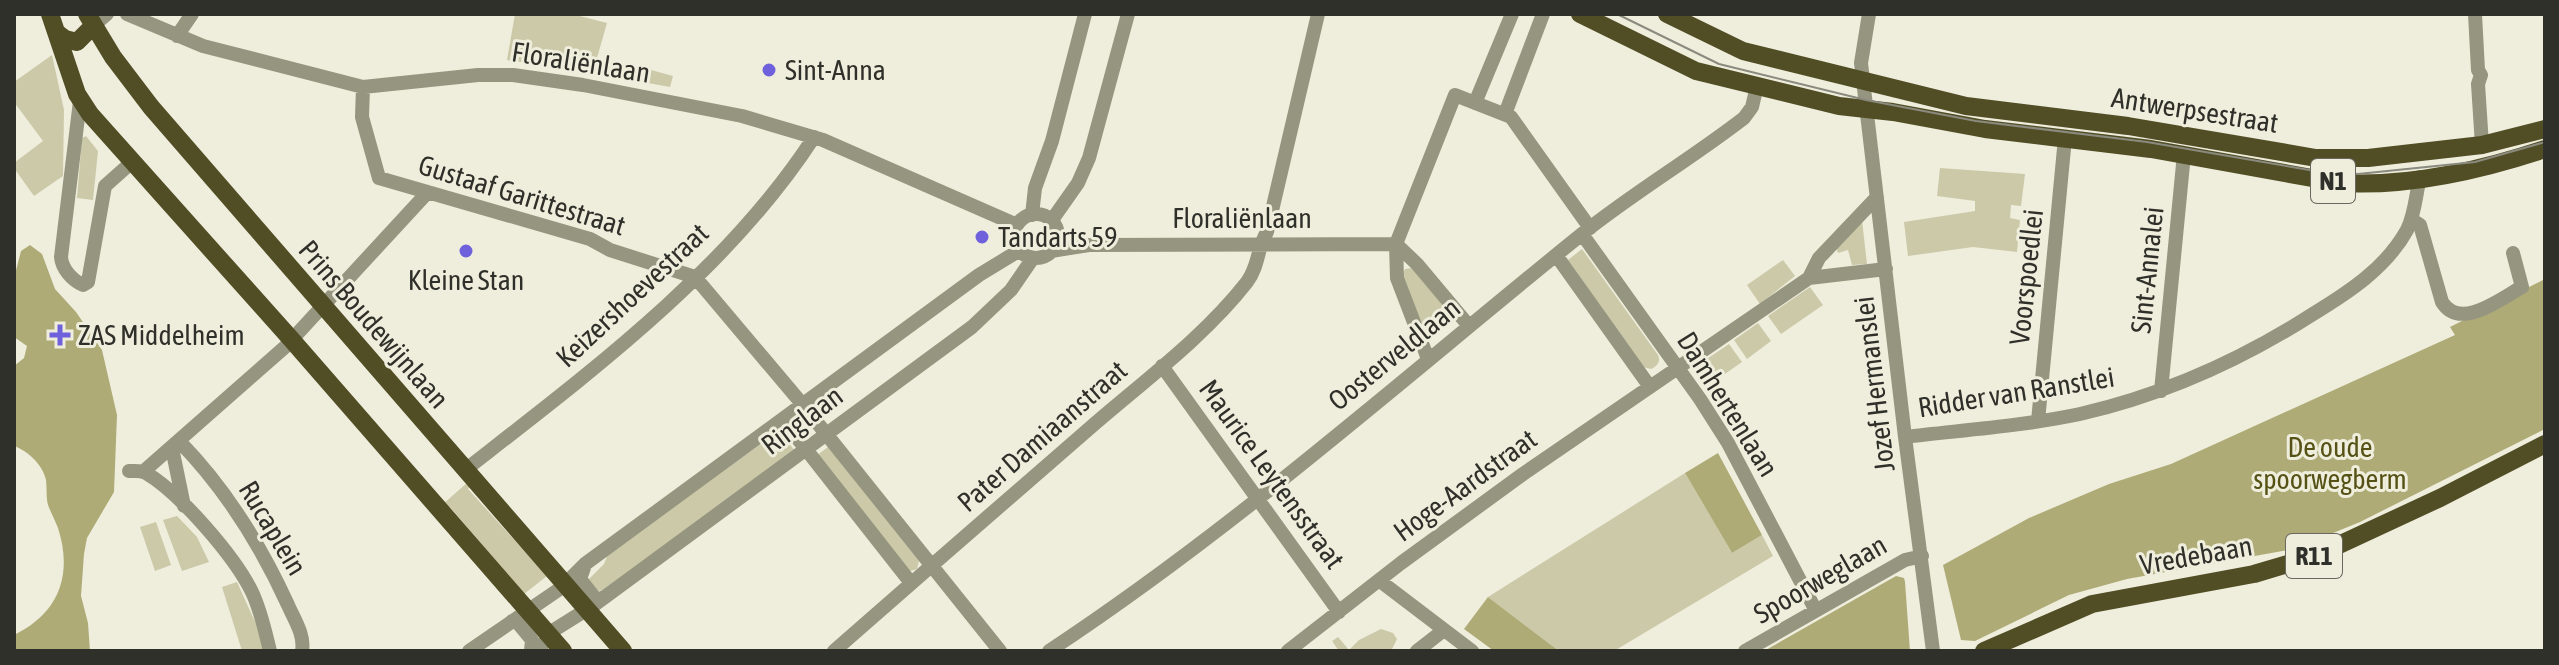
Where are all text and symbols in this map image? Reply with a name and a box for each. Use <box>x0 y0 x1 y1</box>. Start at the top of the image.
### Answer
street label: Floraliënlaan <box>510 35 652 89</box>
place label: Sint-Anna <box>785 54 886 86</box>
marker: Sint-Anna <box>760 61 778 79</box>
street label: Antwerpsestraat <box>2109 81 2281 139</box>
street label: Gustaaf Garittestraat <box>415 148 629 242</box>
road number: N1 <box>2311 159 2355 203</box>
street label: Floraliënlaan <box>1172 202 1312 234</box>
street label: Sint-Annalei <box>2124 205 2170 335</box>
street label: Voorspoedlei <box>2003 208 2049 346</box>
street label: Keizershoevestraat <box>549 217 715 373</box>
place label: Tandarts 59 <box>998 221 1117 253</box>
marker: Tandarts 59 <box>973 228 991 246</box>
street label: Prins Boudewijnlaan <box>293 234 455 414</box>
marker: Kleine Stan <box>457 242 475 260</box>
place label: Kleine Stan <box>408 264 524 296</box>
street label: Oosterveldlaan <box>1322 291 1466 417</box>
street label: Jozef Hermanslei <box>1847 295 1901 473</box>
place label: ZAS Middelheim <box>78 319 245 351</box>
marker: ZAS Middelheim <box>49 324 71 346</box>
street label: Damhertenlaan <box>1671 326 1785 482</box>
street label: Pater Damiaanstraat <box>951 354 1133 518</box>
street label: Ridder van Ranstlei <box>1916 361 2116 423</box>
street label: Maurice Leytensstraat <box>1193 373 1351 575</box>
street label: Ringlaan <box>755 379 849 461</box>
street label: Hoge-Aardstraat <box>1387 422 1543 548</box>
park label: De oude spoorwegberm <box>2253 431 2407 495</box>
street label: Rucaplein <box>232 475 314 581</box>
street label: Spoorweglaan <box>1748 528 1892 630</box>
street label: Vredebaan <box>2137 529 2255 581</box>
road number: R11 <box>2286 534 2342 578</box>

